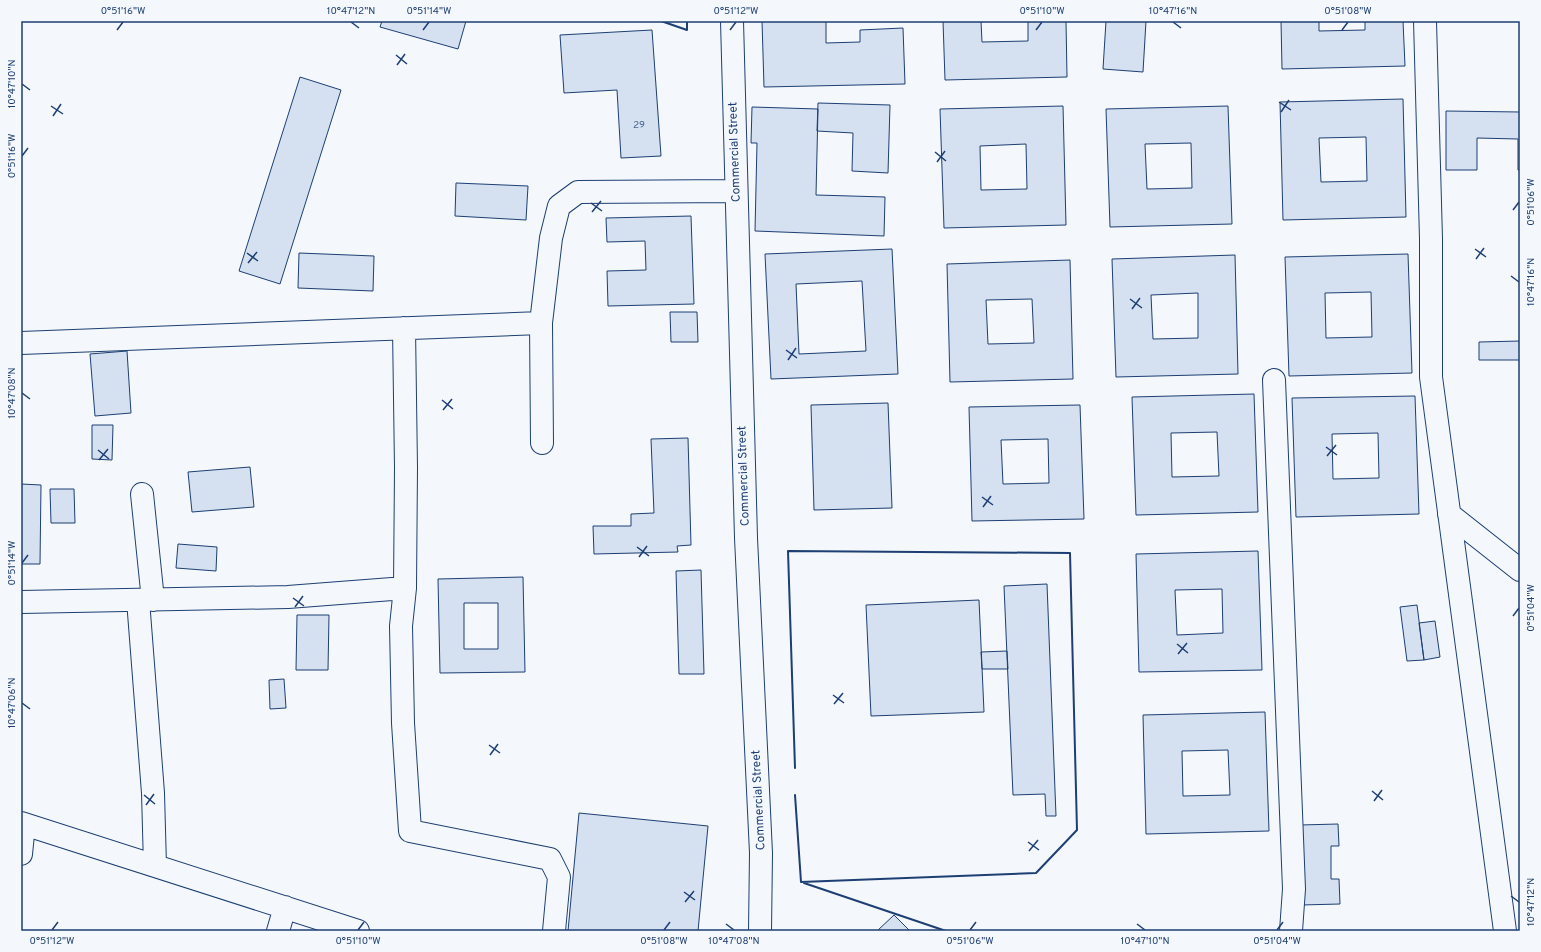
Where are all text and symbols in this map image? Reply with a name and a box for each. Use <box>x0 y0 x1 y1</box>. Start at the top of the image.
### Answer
text: 0°51'16"W <box>101 5 145 18</box>
text: 10°47'12"N <box>327 5 375 18</box>
text: 0°51'14"W <box>407 5 451 18</box>
text: 0°51'12"W <box>714 5 758 18</box>
text: 0°51'10"W <box>1019 5 1065 18</box>
text: 10°47'16"N <box>1149 5 1197 18</box>
text: 0°51'08"W <box>1324 5 1372 18</box>
text: 10°47'10"N <box>6 60 19 108</box>
street label: Commercial Street <box>725 102 745 202</box>
house number: 29 <box>633 119 645 132</box>
text: 0°51'16"W <box>6 134 19 178</box>
text: 0°51'06"W <box>1525 178 1538 226</box>
text: 10°47'16"N <box>1525 258 1538 306</box>
text: 10°47'08"N <box>6 367 19 419</box>
street label: Commercial Street <box>734 426 754 526</box>
text: 0°51'14"W <box>6 541 19 585</box>
text: 0°51'04"W <box>1525 584 1538 632</box>
text: 10°47'06"N <box>6 677 19 729</box>
street label: Commercial Street <box>748 749 770 851</box>
text: 10°47'12"N <box>1525 878 1538 926</box>
text: 0°51'12"W <box>30 935 74 948</box>
text: 0°51'10"W <box>335 935 381 948</box>
text: 0°51'08"W <box>640 935 688 948</box>
text: 10°47'08"N <box>708 935 760 948</box>
text: 0°51'06"W <box>946 935 994 948</box>
text: 10°47'10"N <box>1121 935 1169 948</box>
text: 0°51'04"W <box>1253 935 1301 948</box>

